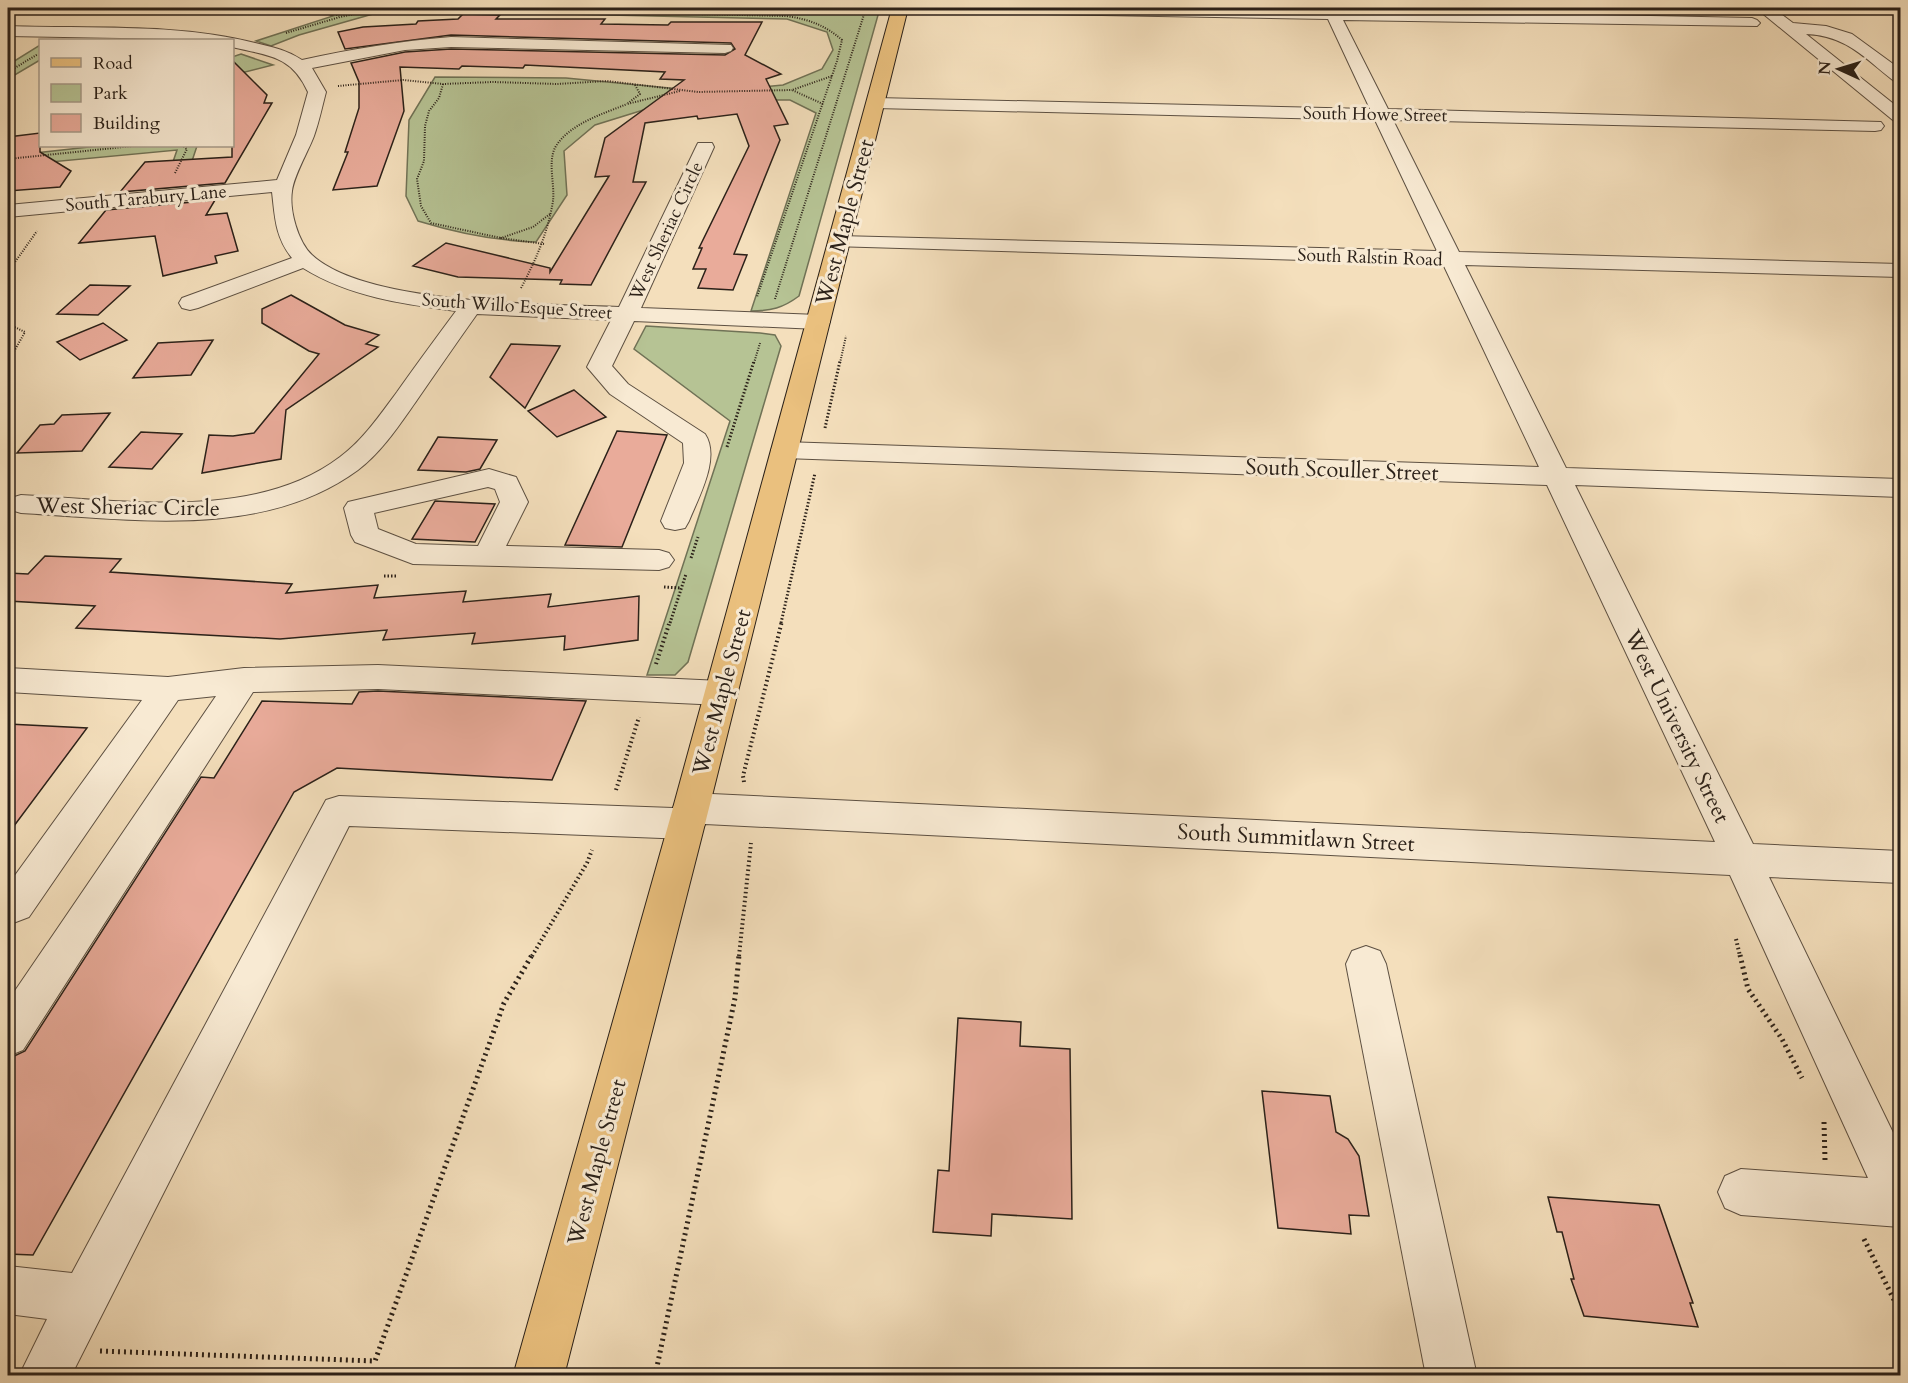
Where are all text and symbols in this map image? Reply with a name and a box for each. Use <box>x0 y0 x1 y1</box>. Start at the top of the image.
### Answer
legend <box>39 39 234 147</box>
north arrow <box>1809 39 1869 99</box>
text: Road <box>93 51 133 76</box>
text: N <box>1814 60 1836 76</box>
text: Park <box>93 81 128 106</box>
street label: South Howe Street <box>1303 101 1448 128</box>
text: Building <box>93 111 161 136</box>
street label: West Maple Street <box>808 136 882 310</box>
street label: West Sheriac Circle <box>623 158 710 306</box>
street label: South Tarabury Lane <box>64 179 228 218</box>
street label: South Ralstin Road <box>1297 242 1443 273</box>
street label: South Willo Esque Street <box>421 287 613 326</box>
street label: South Scouller Street <box>1245 452 1439 488</box>
street label: West Sheriac Circle <box>35 490 220 524</box>
street label: West Maple Street <box>685 606 759 780</box>
street label: West University Street <box>1617 624 1737 828</box>
street label: South Summitlawn Street <box>1177 817 1415 859</box>
street label: West Maple Street <box>560 1076 634 1250</box>

